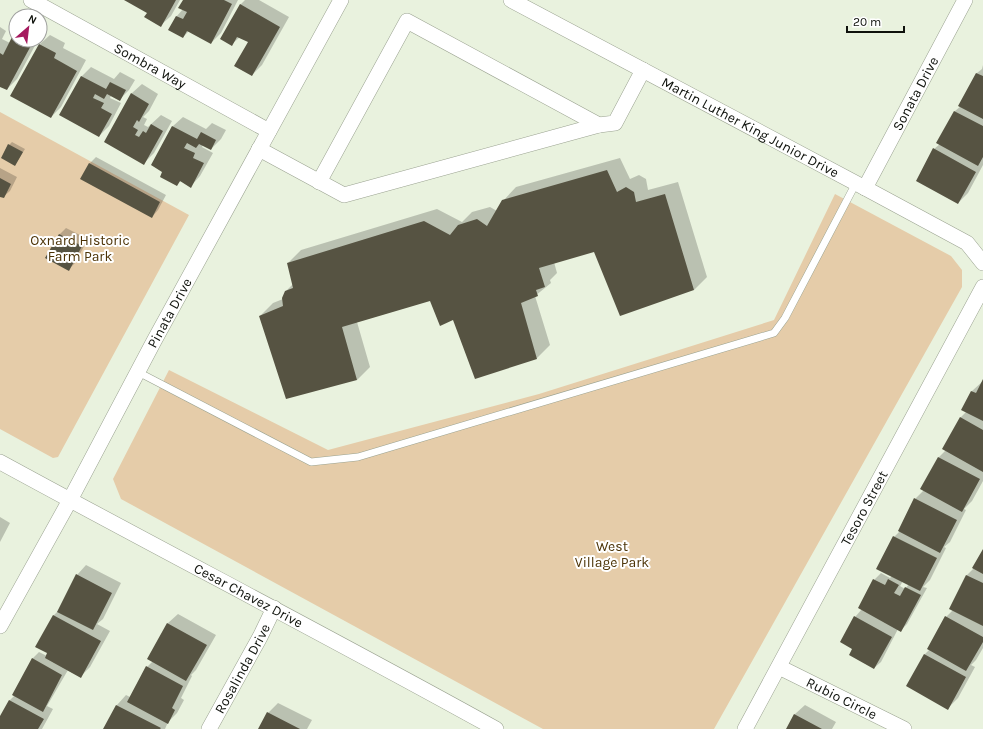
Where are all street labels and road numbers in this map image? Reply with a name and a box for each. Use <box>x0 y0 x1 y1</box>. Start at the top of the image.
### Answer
street label: Sombra Way <box>111 39 190 93</box>
street label: Sonata Drive <box>889 54 942 133</box>
street label: Martin Luther King Junior Drive <box>659 73 842 181</box>
street label: Pinata Drive <box>143 275 195 351</box>
street label: Tesoro Street <box>837 468 891 548</box>
street label: Cesar Chavez Drive <box>191 559 306 631</box>
street label: Rosalinda Drive <box>211 621 274 716</box>
street label: Rubio Circle <box>804 673 880 723</box>

